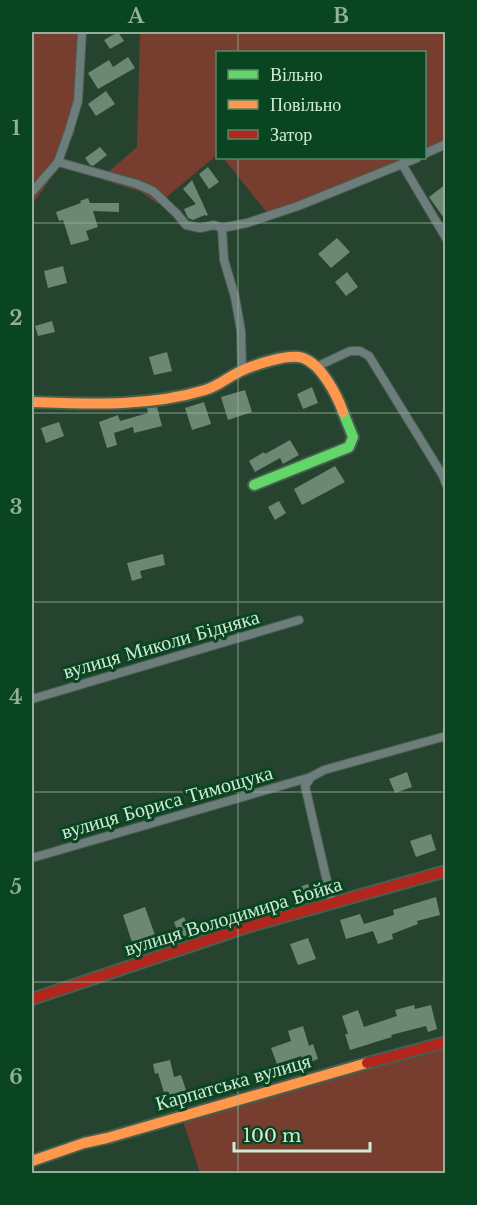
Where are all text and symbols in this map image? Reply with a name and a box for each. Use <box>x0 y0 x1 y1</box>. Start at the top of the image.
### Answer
text: A <box>127 4 145 28</box>
text: B <box>333 4 349 28</box>
legend <box>216 51 426 159</box>
text: Вільно <box>270 64 323 86</box>
text: Повільно <box>270 94 341 116</box>
text: 1 <box>12 116 21 140</box>
text: Затор <box>270 124 312 146</box>
text: 2 <box>9 306 23 330</box>
text: 3 <box>10 495 22 519</box>
street label: вулиця Миколи Бідняка <box>60 604 262 684</box>
text: 4 <box>9 685 23 709</box>
street label: вулиця Бориса Тимощука <box>58 760 276 844</box>
street label: вулиця Володимира Бойка <box>121 871 345 961</box>
text: 5 <box>10 875 22 899</box>
street label: Карпатська вулиця <box>153 1048 313 1116</box>
text: 6 <box>9 1065 23 1089</box>
scale bar <box>234 1115 370 1153</box>
text: 100 m <box>243 1125 301 1147</box>

